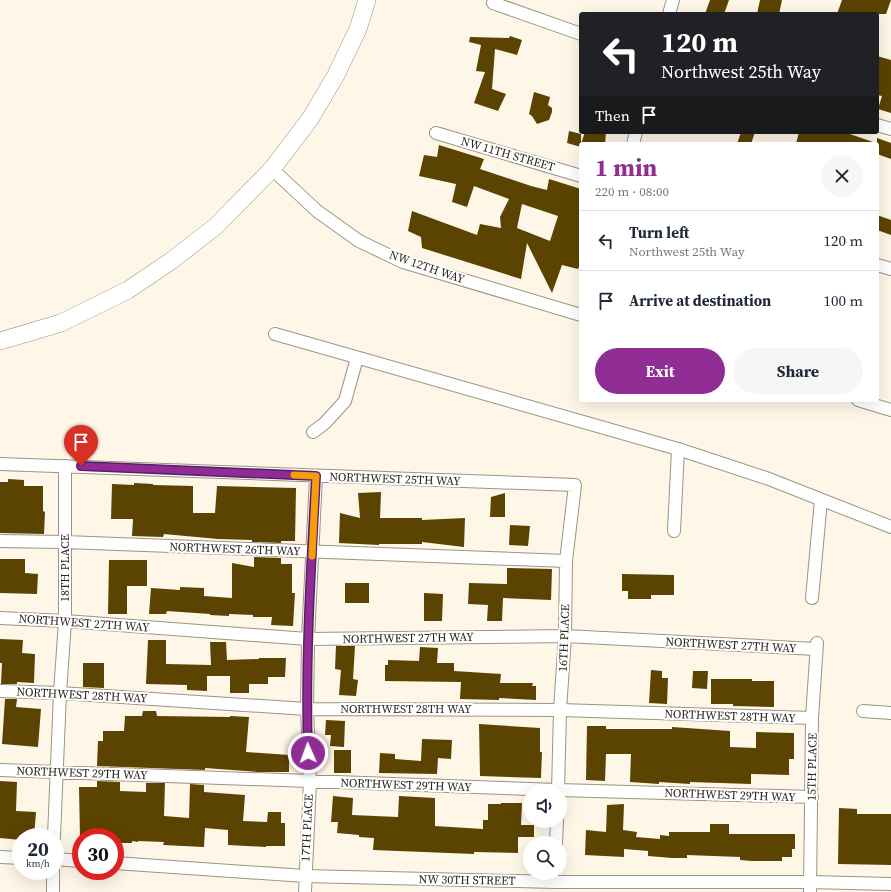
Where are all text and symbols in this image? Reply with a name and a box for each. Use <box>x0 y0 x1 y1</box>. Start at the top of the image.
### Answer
text: 120 m <box>661 23 738 61</box>
icon: left <box>595 28 647 80</box>
text: Northwest 25th Way <box>661 59 821 84</box>
icon: arrive <box>638 104 660 126</box>
text: Then <box>595 105 630 126</box>
street label: NW 11TH STREET <box>459 133 558 175</box>
text: 1 min <box>595 151 657 184</box>
button: close <box>821 155 863 197</box>
text: 220 m · 08:00 <box>595 183 669 200</box>
text: Turn left <box>629 222 689 243</box>
icon: left <box>595 230 617 252</box>
text: 120 m <box>823 230 863 251</box>
text: Northwest 25th Way <box>629 243 745 260</box>
street label: NW 12TH WAY <box>387 247 467 287</box>
icon: arrive <box>595 290 617 312</box>
text: Arrive at destination <box>629 290 771 311</box>
text: 100 m <box>823 290 863 311</box>
button: Exit <box>595 348 725 394</box>
button: Share <box>733 348 863 394</box>
pin <box>64 425 98 466</box>
icon: arrive <box>70 431 92 453</box>
street label: NORTHWEST 25TH WAY <box>329 469 461 489</box>
street label: 18TH PLACE <box>57 534 73 602</box>
street label: NORTHWEST 26TH WAY <box>169 539 301 559</box>
street label: 16TH PLACE <box>555 604 573 672</box>
street label: NORTHWEST 27TH WAY <box>18 610 150 636</box>
street label: NORTHWEST 27TH WAY <box>342 629 474 647</box>
street label: NORTHWEST 27TH WAY <box>665 634 797 656</box>
street label: NORTHWEST 28TH WAY <box>16 684 148 706</box>
street label: NORTHWEST 28TH WAY <box>340 701 472 717</box>
street label: NORTHWEST 28TH WAY <box>664 706 796 726</box>
position arrow <box>287 732 329 774</box>
street label: 15TH PLACE <box>803 733 821 801</box>
street label: NORTHWEST 29TH WAY <box>16 763 148 783</box>
street label: NORTHWEST 29TH WAY <box>340 775 472 795</box>
map controls <box>523 784 567 880</box>
button: sound <box>523 784 567 828</box>
street label: NORTHWEST 29TH WAY <box>664 785 796 805</box>
street label: 17TH PLACE <box>297 794 317 862</box>
speed limit sign: 30 <box>72 828 124 880</box>
text: 20 <box>27 835 49 863</box>
button: search <box>523 836 567 880</box>
text: km/h <box>26 857 50 870</box>
street label: NW 30TH STREET <box>418 871 516 889</box>

